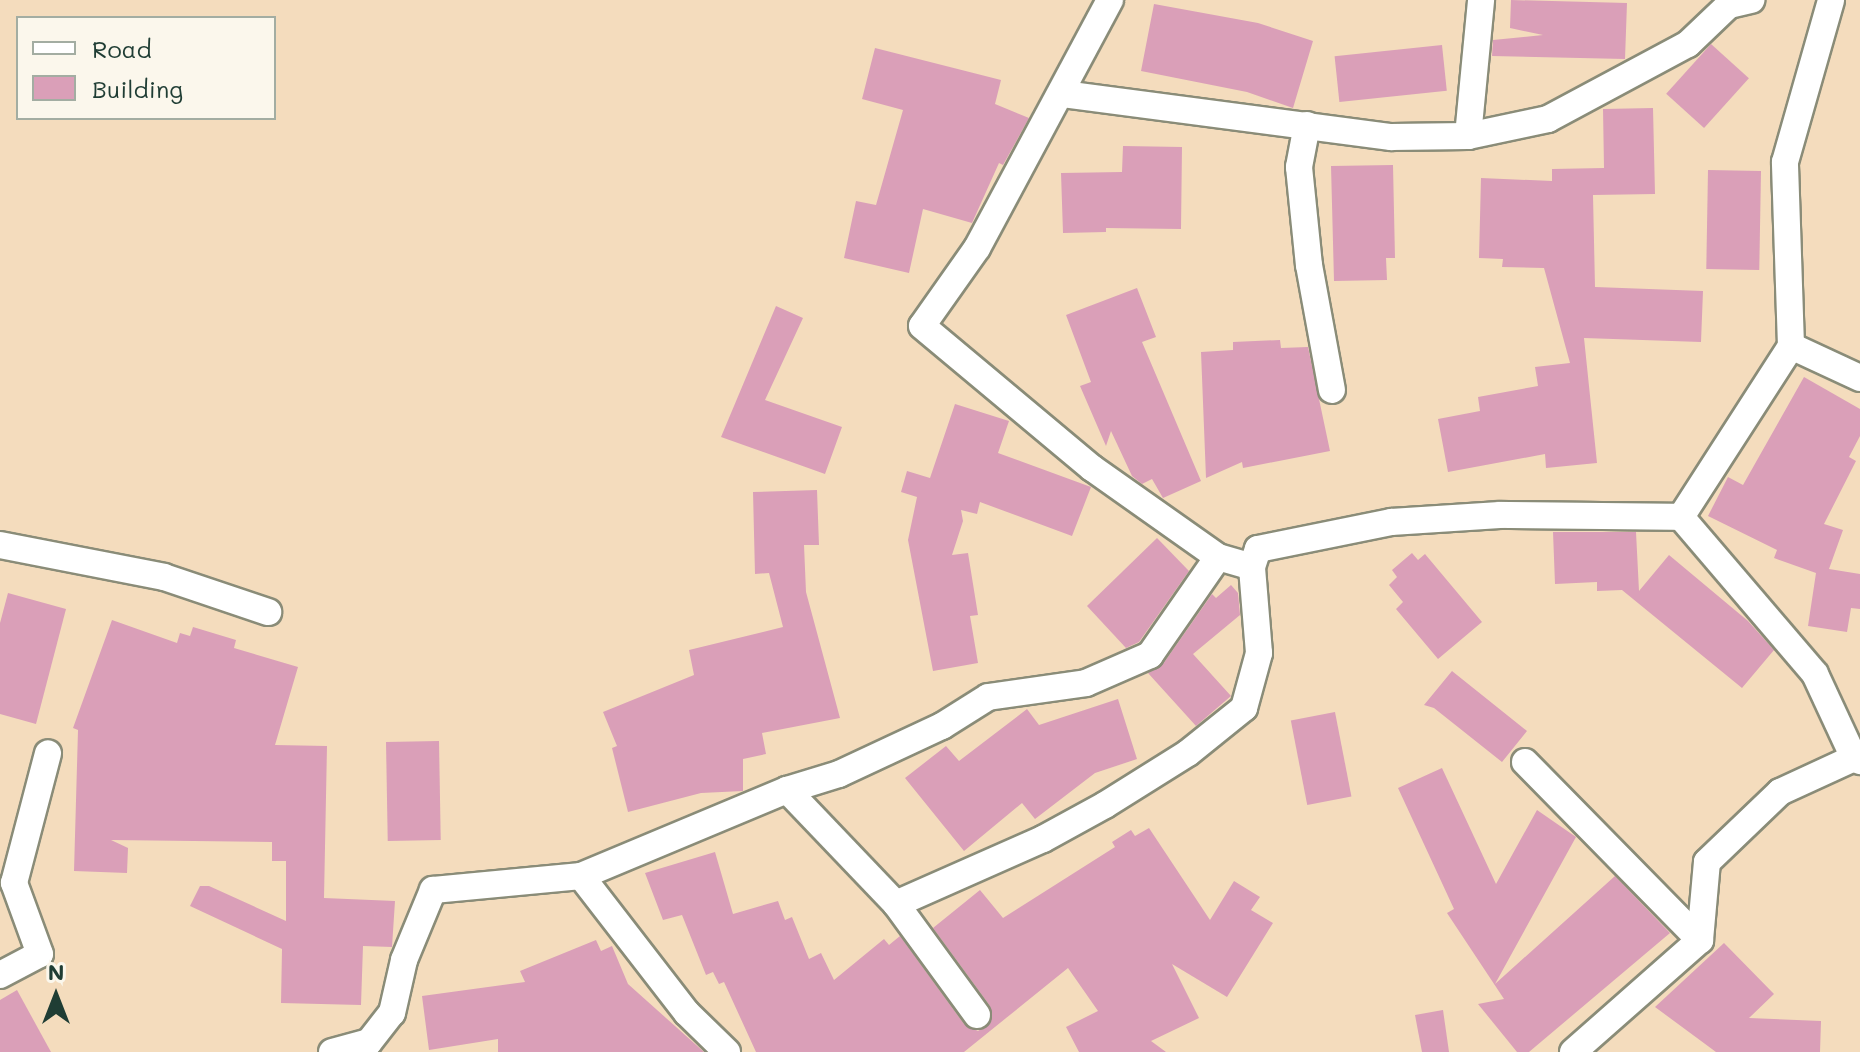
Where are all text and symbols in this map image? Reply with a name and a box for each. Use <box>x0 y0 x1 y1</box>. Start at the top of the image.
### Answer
legend <box>16 16 276 120</box>
text: Road <box>92 33 152 64</box>
text: Building <box>92 73 183 104</box>
north arrow <box>16 956 96 1036</box>
text: N <box>48 957 64 986</box>

